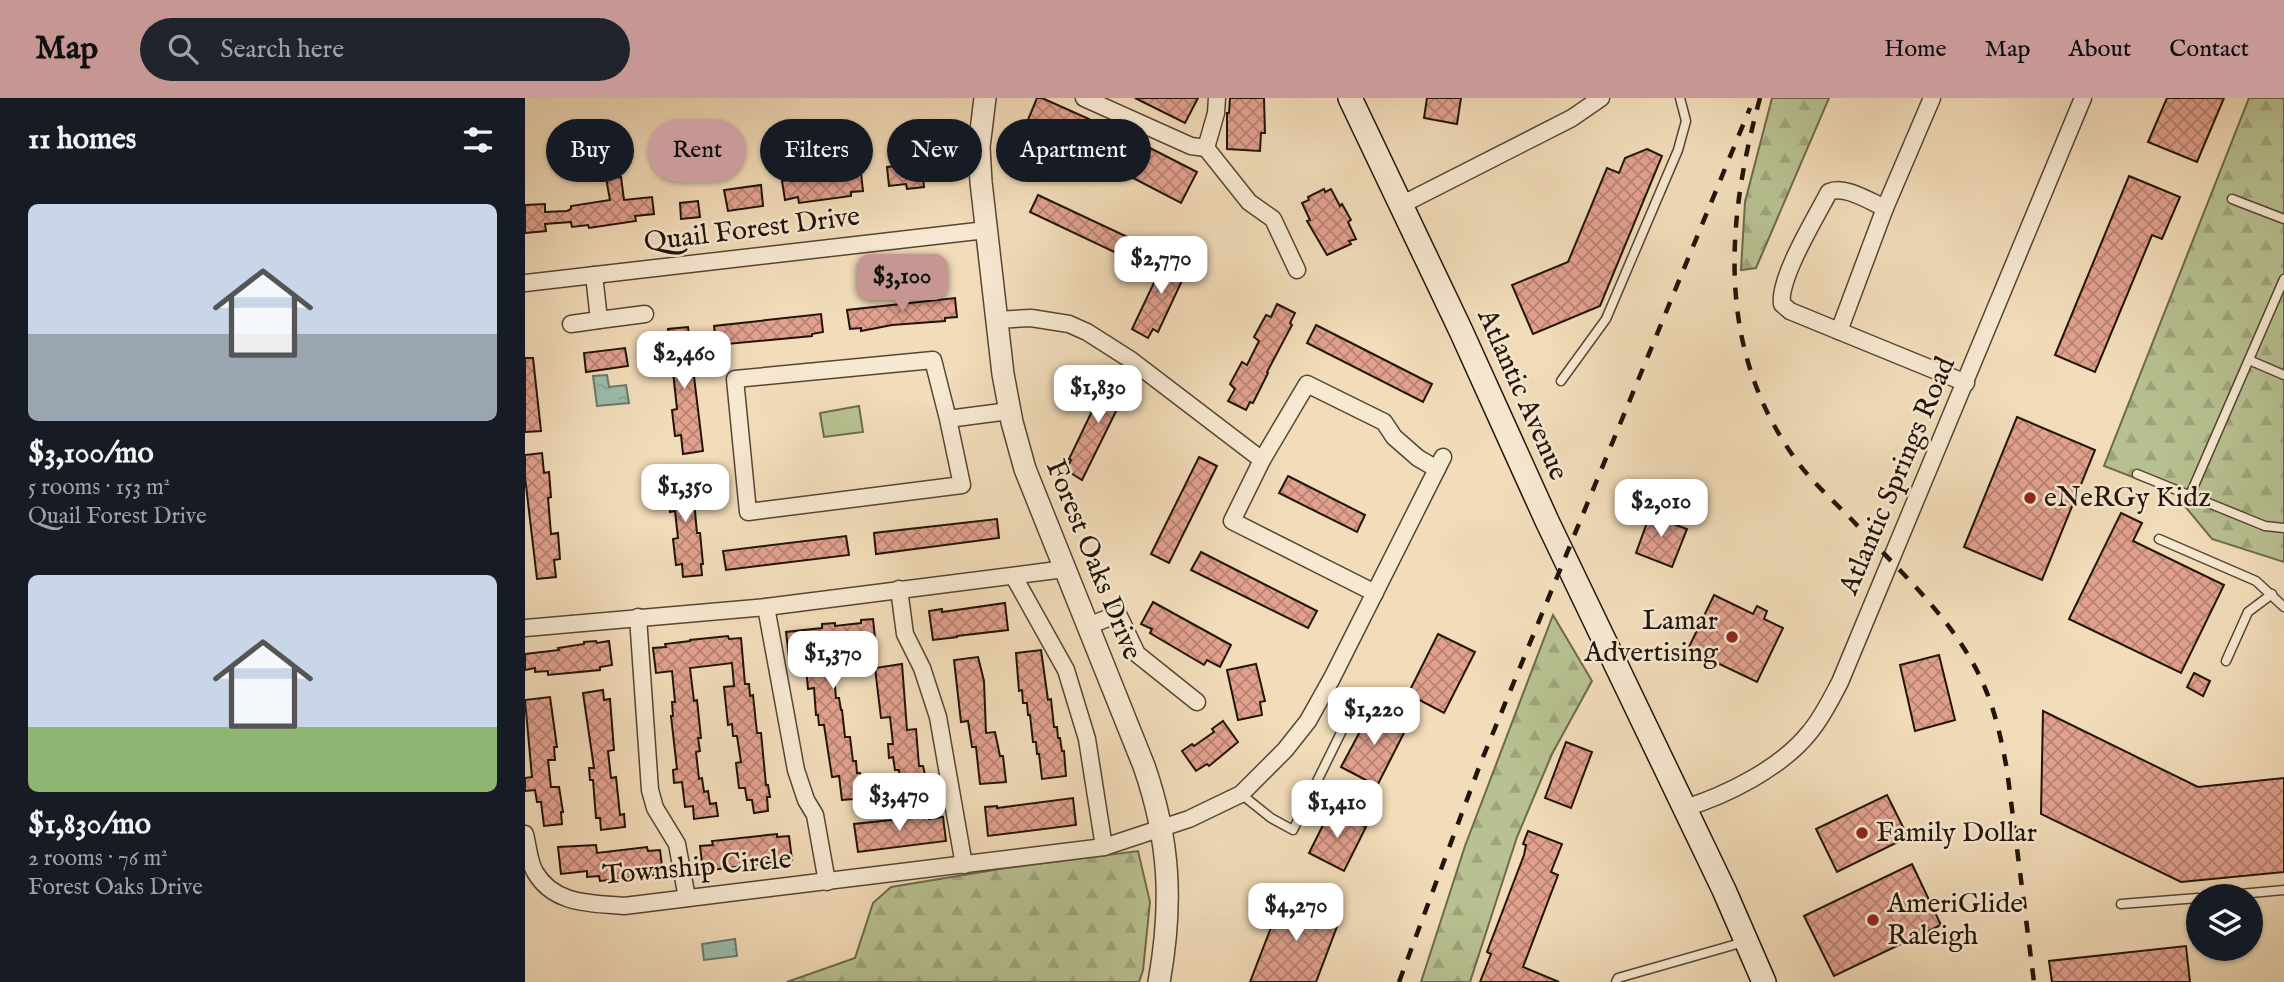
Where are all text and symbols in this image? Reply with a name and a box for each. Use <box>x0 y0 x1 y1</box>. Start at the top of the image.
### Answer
search box <box>140 18 630 81</box>
text: Map <box>35 28 98 70</box>
icon: search <box>164 30 202 68</box>
text: Search here <box>220 33 344 66</box>
text: Home <box>1884 34 1947 65</box>
text: Map <box>1985 34 2031 65</box>
text: About <box>2069 34 2131 65</box>
text: Contact <box>2169 34 2249 65</box>
chip: Buy <box>546 119 634 182</box>
chip: Rent <box>648 119 746 182</box>
chip: Filters <box>760 119 873 182</box>
chip: New <box>887 119 982 182</box>
chip: Apartment <box>996 119 1151 182</box>
text: 11 homes <box>28 121 136 159</box>
icon: filters <box>459 121 497 159</box>
street label: Quail Forest Drive <box>642 199 862 261</box>
pin: $2,770 <box>1104 236 1218 296</box>
text: $2,770 <box>1130 244 1192 273</box>
icon: home <box>200 250 326 376</box>
pin: $3,100 <box>845 254 959 314</box>
text: $3,100 <box>873 262 931 291</box>
street label: Atlantic Avenue <box>1468 303 1575 486</box>
pin: $2,460 <box>627 331 741 391</box>
text: $2,460 <box>653 339 715 368</box>
street label: Atlantic Springs Road <box>1832 352 1964 601</box>
pin: $1,830 <box>1041 366 1155 425</box>
text: $1,830 <box>1070 373 1126 402</box>
text: $3,100/mo <box>28 435 154 473</box>
street label: Forest Oaks Drive <box>1037 455 1149 665</box>
pin: $1,350 <box>628 464 742 524</box>
text: $1,350 <box>657 472 713 501</box>
text: 5 rooms · 153 m² <box>28 473 170 502</box>
pin: $2,010 <box>1604 480 1718 539</box>
place label: eNeRGy Kidz <box>2044 481 2211 516</box>
text: $2,010 <box>1631 487 1691 516</box>
marker: eNeRGy Kidz <box>2022 490 2038 506</box>
text: Quail Forest Drive <box>28 502 207 531</box>
place label: Lamar Advertising <box>1583 604 1719 671</box>
icon: home <box>200 621 326 747</box>
marker: Lamar Advertising <box>1724 629 1740 645</box>
pin: $1,370 <box>776 632 890 691</box>
text: $1,370 <box>804 639 862 668</box>
pin: $1,220 <box>1317 688 1431 747</box>
text: $1,220 <box>1344 695 1404 724</box>
pin: $3,470 <box>842 774 956 833</box>
pin: $1,410 <box>1280 780 1394 840</box>
text: $3,470 <box>869 781 929 810</box>
text: $1,410 <box>1307 788 1367 817</box>
text: $1,830/mo <box>28 806 151 844</box>
place label: Family Dollar <box>1876 816 2037 851</box>
marker: Family Dollar <box>1854 825 1870 841</box>
street label: Township Circle <box>601 842 793 894</box>
text: 2 rooms · 76 m² <box>28 844 168 873</box>
text: Forest Oaks Drive <box>28 873 203 902</box>
pin: $4,270 <box>1239 884 1353 943</box>
map controls <box>2186 884 2263 961</box>
button: layers <box>2186 884 2263 961</box>
place label: AmeriGlide Raleigh <box>1886 887 2023 954</box>
text: $4,270 <box>1264 891 1328 920</box>
marker: AmeriGlide Raleigh <box>1865 912 1881 928</box>

